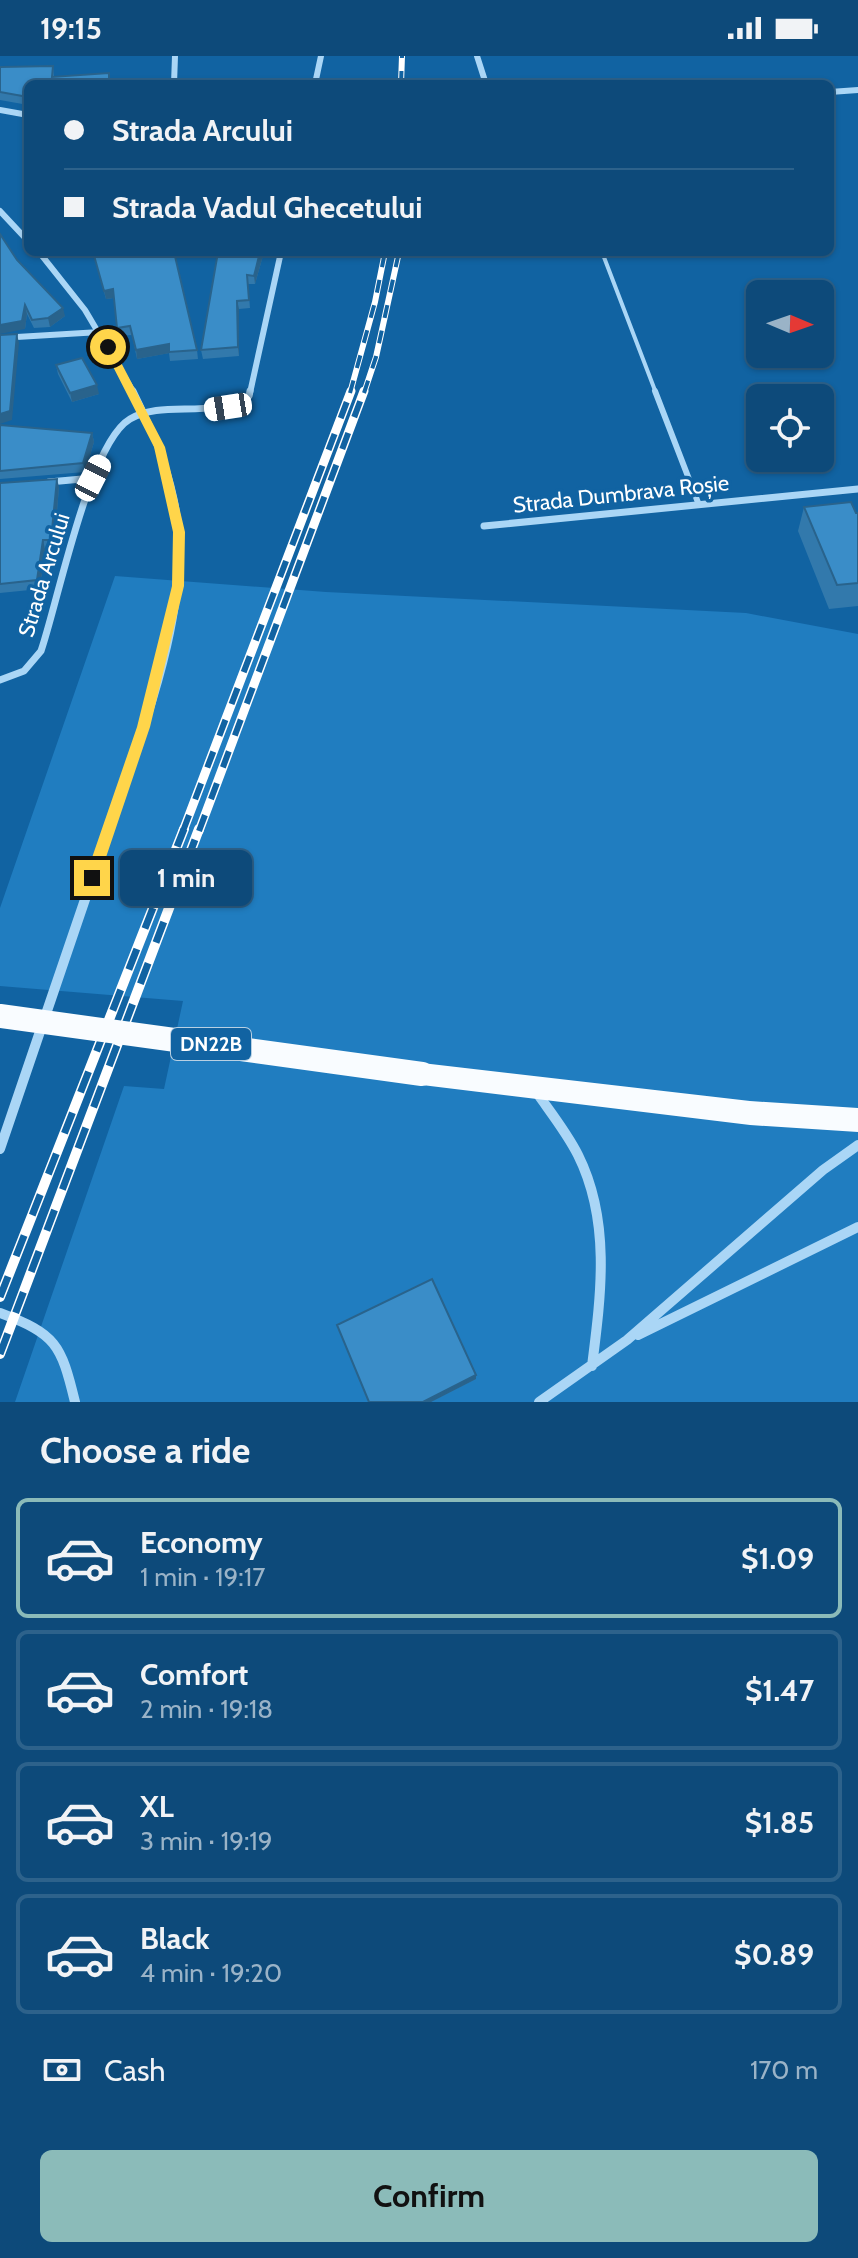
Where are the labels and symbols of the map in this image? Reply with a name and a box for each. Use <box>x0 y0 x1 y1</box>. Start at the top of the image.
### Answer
north arrow <box>746 280 834 368</box>
route start <box>90 329 126 365</box>
car <box>202 391 254 423</box>
car <box>71 451 115 505</box>
street label: Strada Dumbrava Roșie <box>512 469 730 520</box>
street label: Strada Arcului <box>12 510 76 640</box>
callout: 1 min <box>120 850 252 906</box>
route end <box>74 860 110 896</box>
road number: DN22B <box>171 1028 251 1060</box>

